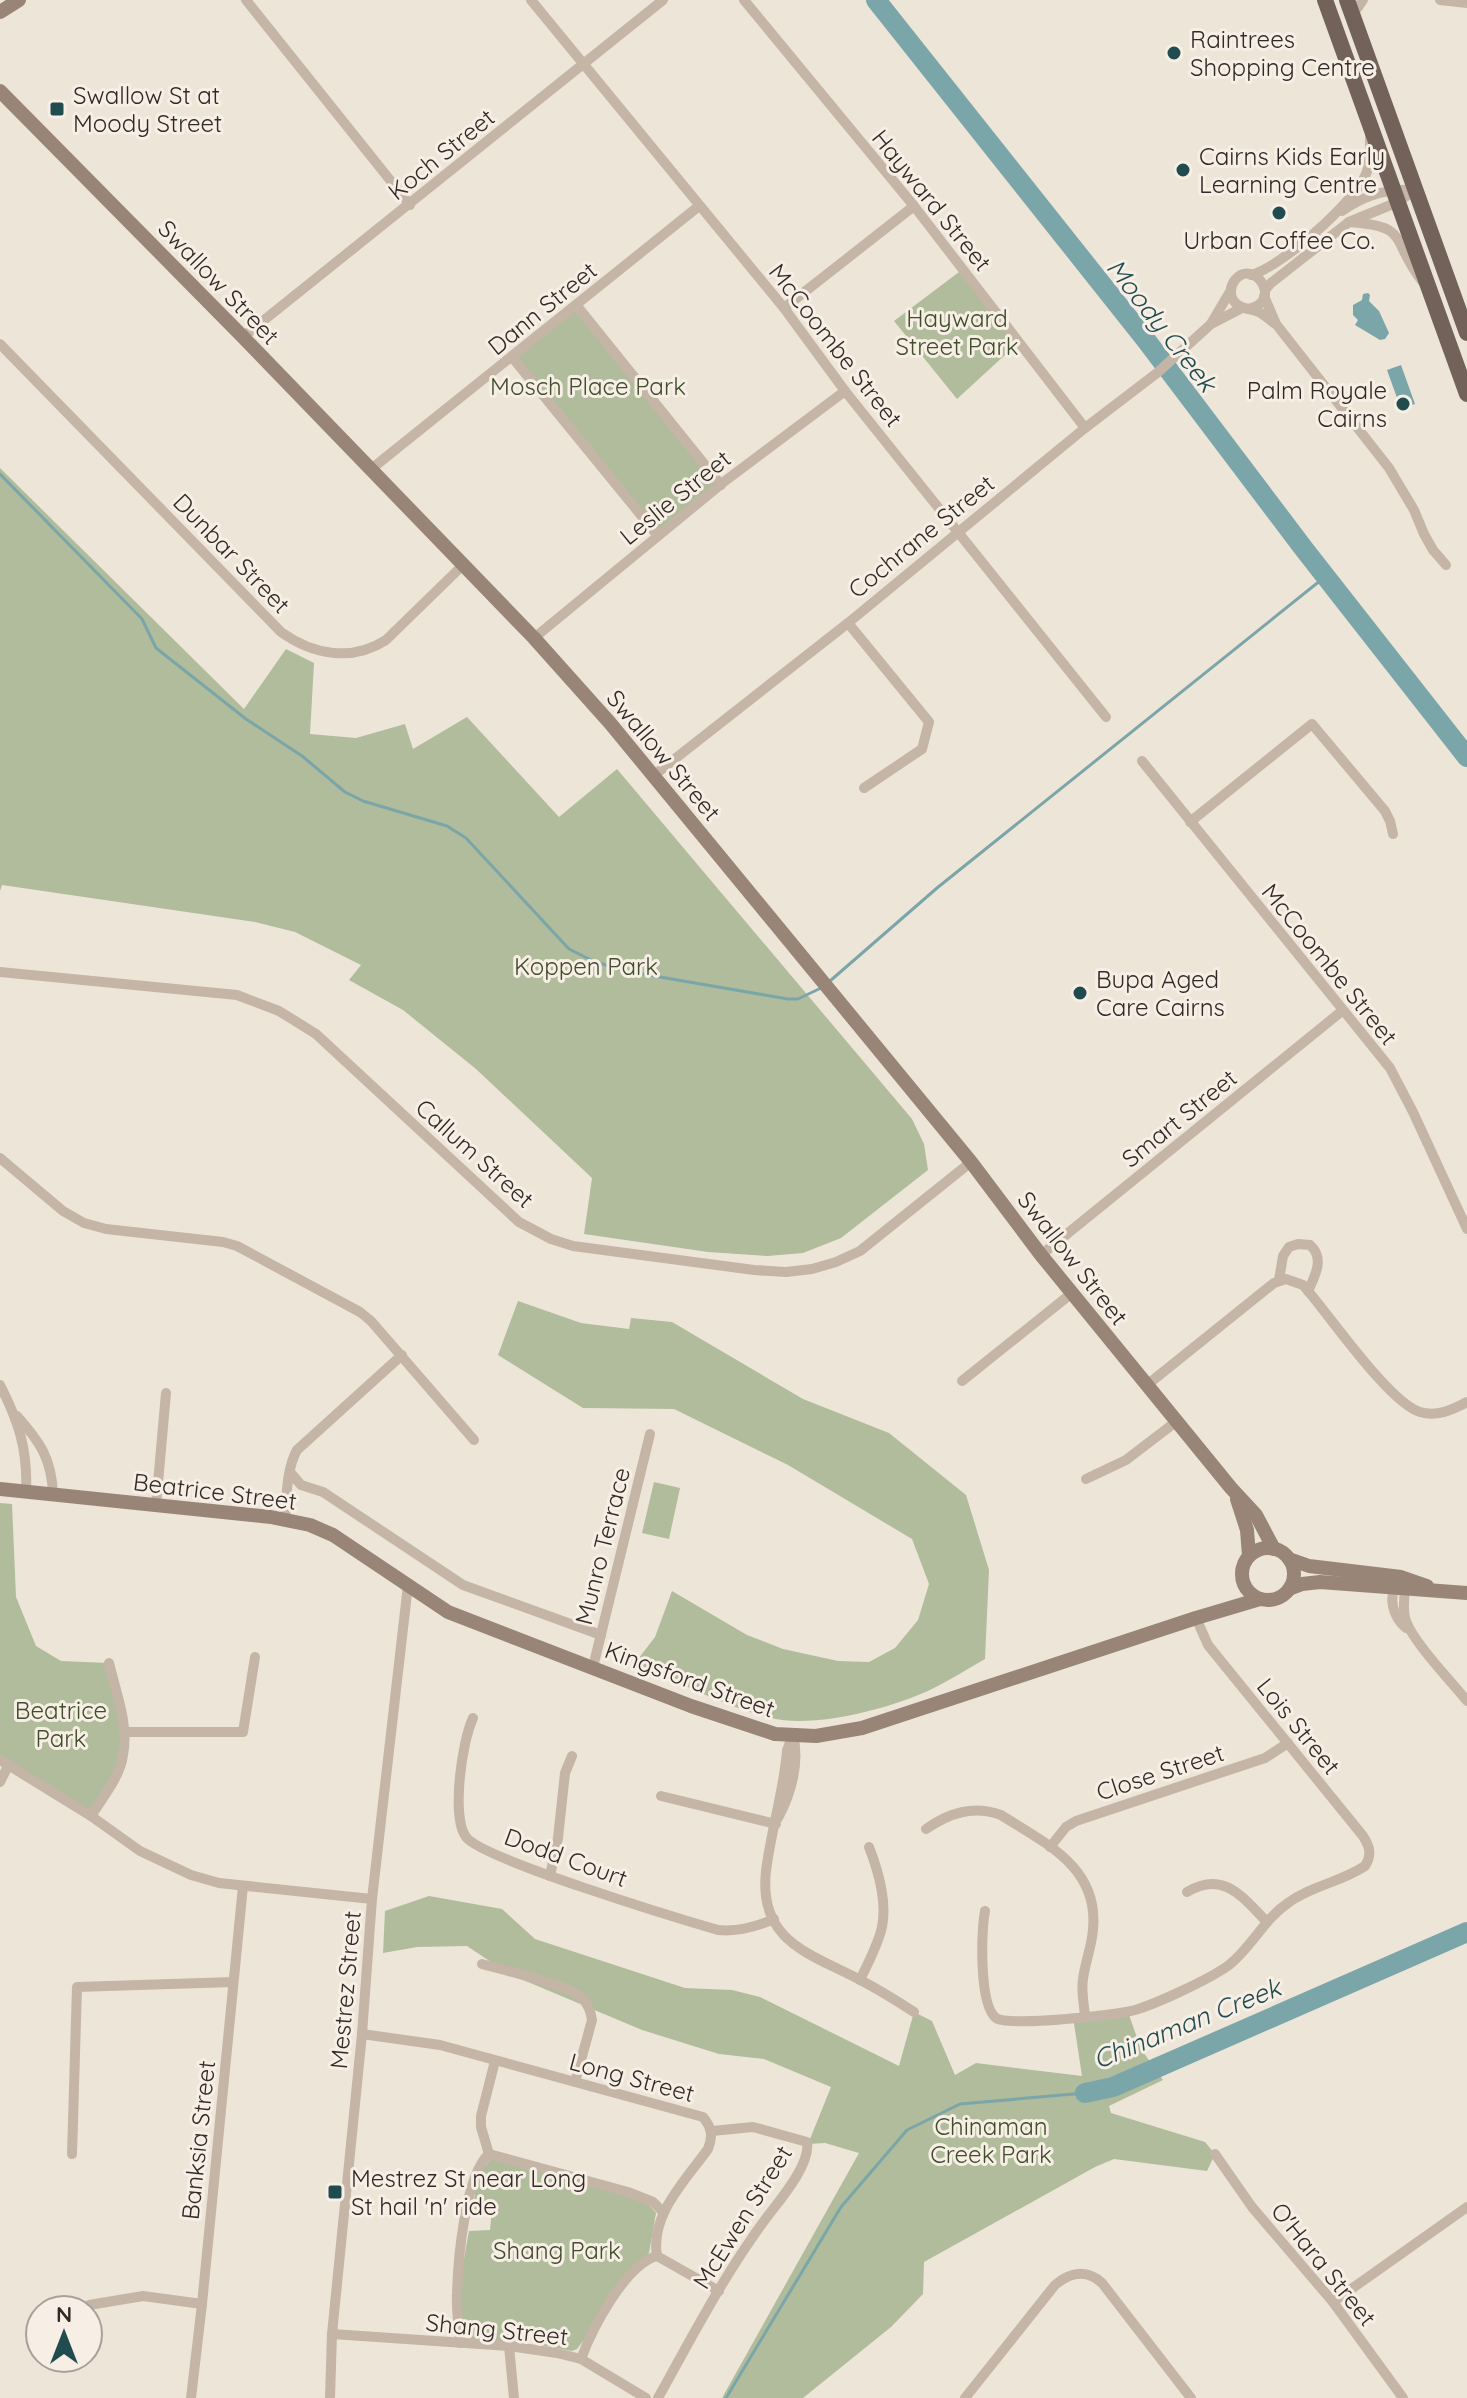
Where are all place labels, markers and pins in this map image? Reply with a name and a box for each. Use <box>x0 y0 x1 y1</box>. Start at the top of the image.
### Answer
place label: Raintrees Shopping Centre <box>1190 24 1375 82</box>
marker: Raintrees Shopping Centre <box>1165 44 1183 62</box>
place label: Swallow St at Moody Street <box>73 80 222 138</box>
marker: Swallow St at Moody Street <box>48 100 66 118</box>
place label: Cairns Kids Early Learning Centre <box>1199 141 1385 199</box>
marker: Cairns Kids Early Learning Centre <box>1174 161 1192 179</box>
marker: Urban Coffee Co. <box>1270 204 1288 222</box>
place label: Urban Coffee Co. <box>1183 225 1375 255</box>
place label: Palm Royale Cairns <box>1247 375 1387 433</box>
marker: Palm Royale Cairns <box>1394 395 1412 413</box>
place label: Bupa Aged Care Cairns <box>1096 964 1225 1022</box>
marker: Bupa Aged Care Cairns <box>1071 984 1089 1002</box>
place label: Mestrez St near Long St hail 'n' ride <box>351 2163 586 2221</box>
marker: Mestrez St near Long St hail 'n' ride <box>326 2183 344 2201</box>

